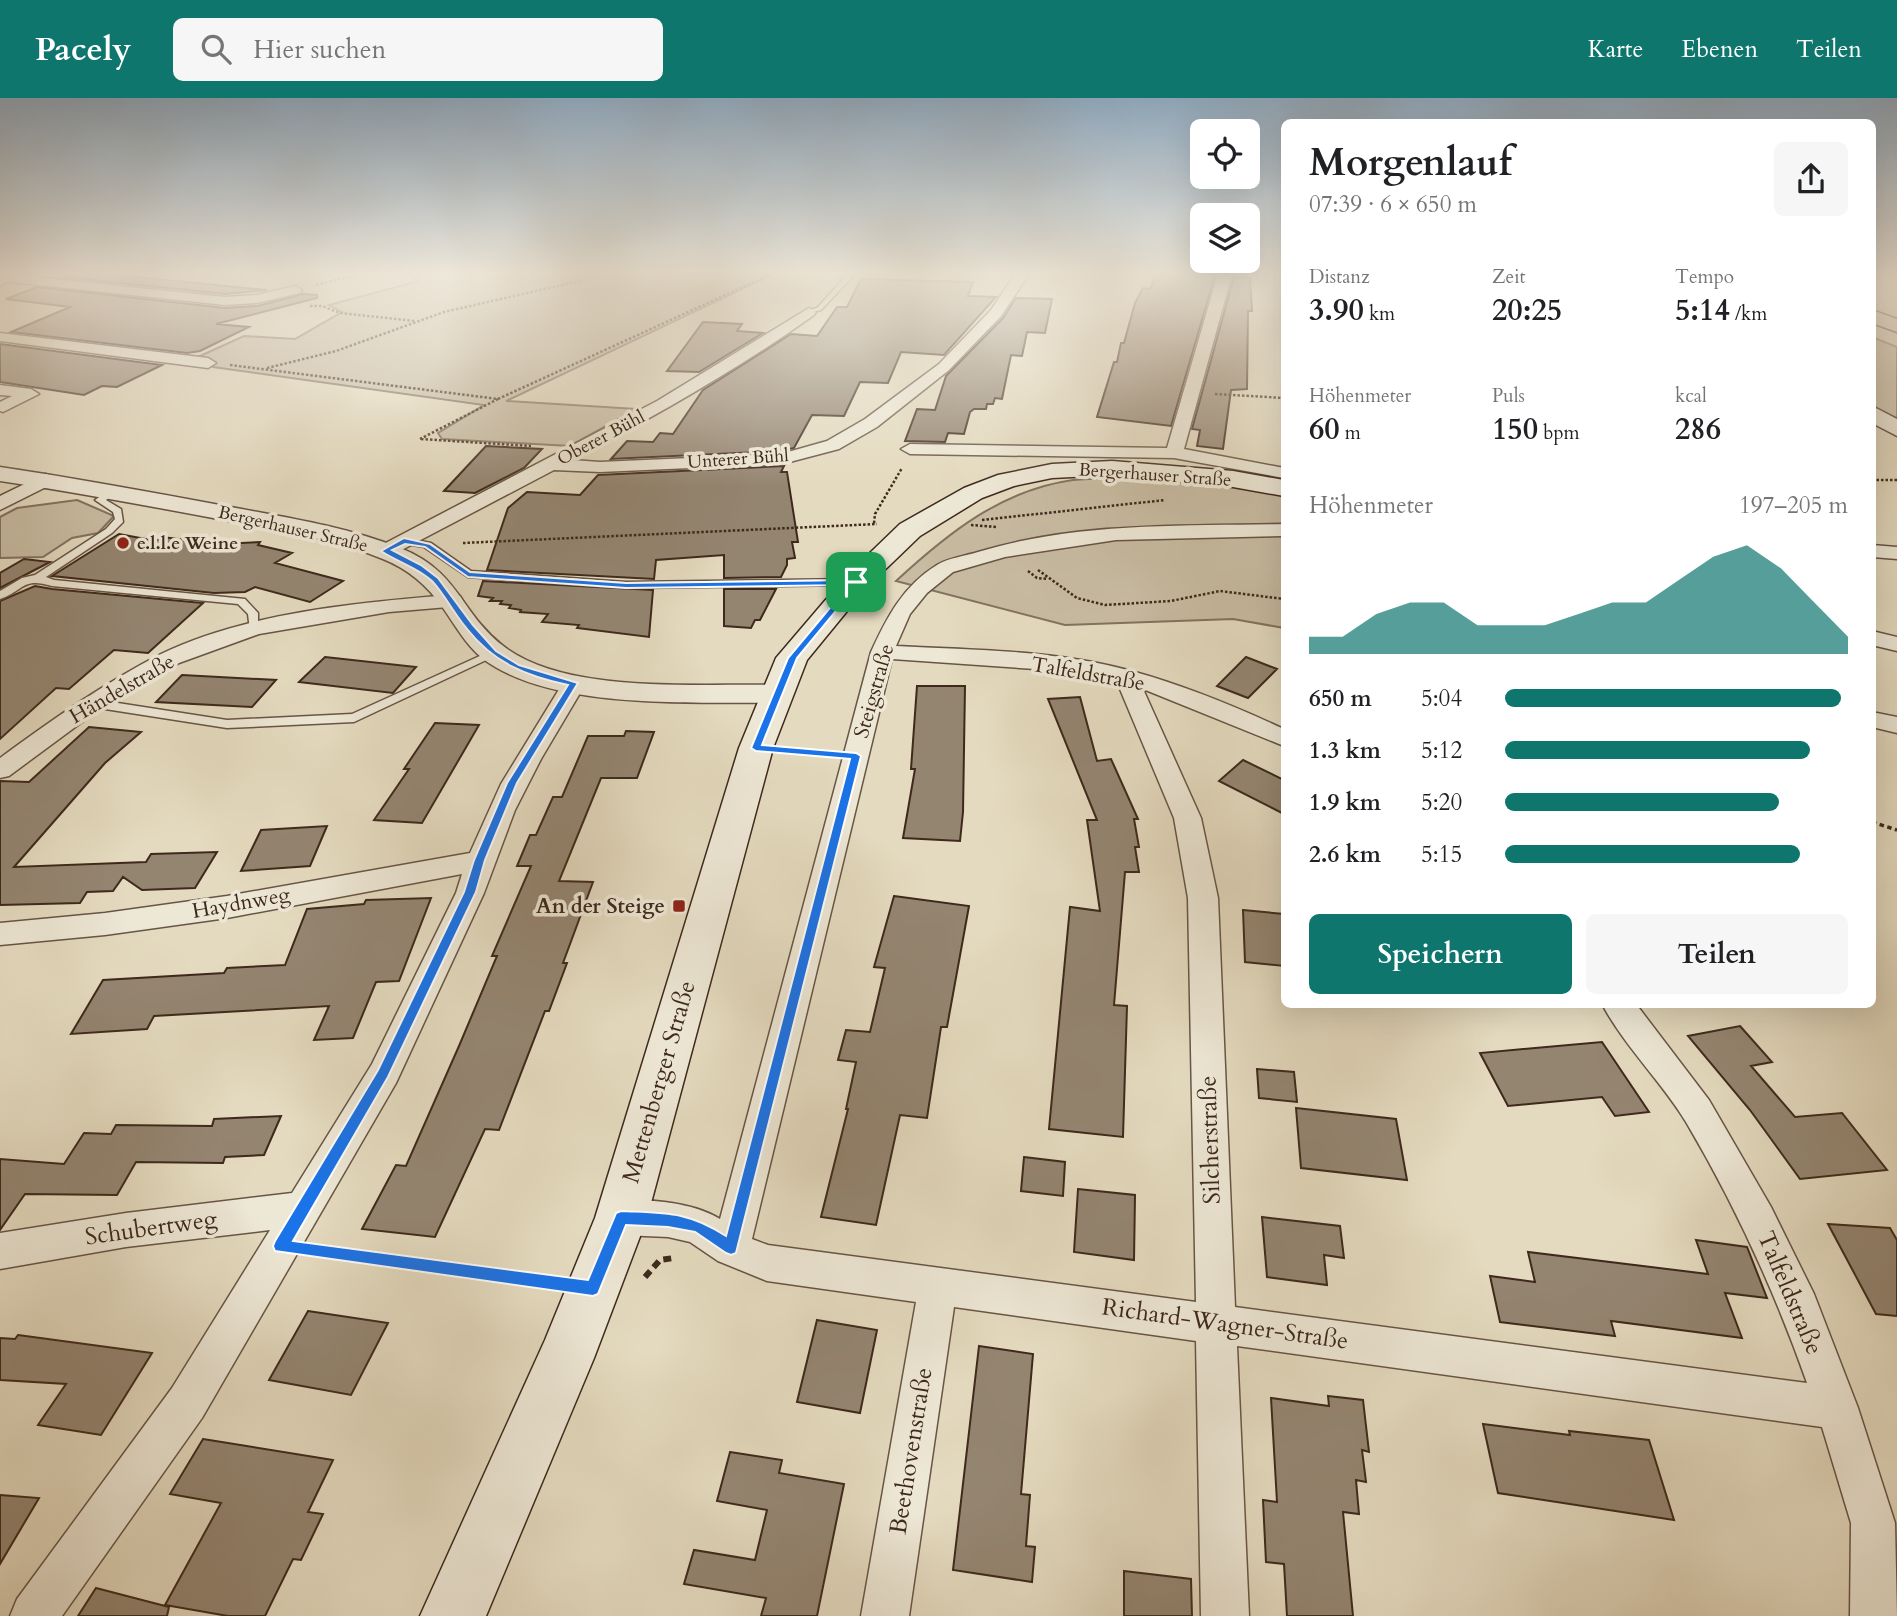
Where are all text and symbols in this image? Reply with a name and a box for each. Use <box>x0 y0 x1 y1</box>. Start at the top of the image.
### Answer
search box <box>173 18 663 81</box>
text: Pacely <box>35 27 131 72</box>
icon: search <box>197 30 235 68</box>
text: Hier suchen <box>253 32 386 67</box>
text: Karte <box>1588 33 1643 66</box>
text: Ebenen <box>1681 33 1758 66</box>
text: Teilen <box>1796 33 1862 66</box>
map controls <box>1190 119 1260 273</box>
button: locate <box>1190 119 1260 189</box>
text: Morgenlauf <box>1309 137 1512 189</box>
button: share <box>1774 142 1848 216</box>
text: 07:39 · 6 × 650 m <box>1309 189 1477 220</box>
button: layers <box>1190 203 1260 273</box>
text: Distanz <box>1309 264 1370 290</box>
text: Zeit <box>1492 264 1526 290</box>
text: Tempo <box>1675 264 1734 290</box>
text: 3.90 <box>1309 290 1364 331</box>
text: 20:25 <box>1492 290 1562 331</box>
text: 5:14 <box>1675 290 1730 331</box>
text: km <box>1364 301 1395 327</box>
text: /km <box>1730 301 1767 327</box>
text: Höhenmeter <box>1309 383 1411 409</box>
text: Puls <box>1492 383 1525 409</box>
text: kcal <box>1675 383 1707 409</box>
street label: Oberer Bühl <box>553 404 650 472</box>
text: 60 <box>1309 409 1340 450</box>
text: 150 <box>1492 409 1538 450</box>
text: 286 <box>1675 409 1721 450</box>
text: m <box>1340 420 1361 446</box>
text: bpm <box>1538 420 1580 446</box>
street label: Unterer Bühl <box>687 443 790 475</box>
street label: Bergerhauser Straße <box>1078 457 1232 493</box>
text: Höhenmeter <box>1309 490 1433 521</box>
text: 197–205 m <box>1739 490 1848 521</box>
street label: Bergerhauser Straße <box>216 500 370 558</box>
place label: e.l.l.e Weine <box>137 531 238 556</box>
marker: e.l.l.e Weine <box>115 535 131 551</box>
pin <box>826 552 886 612</box>
icon: arrive <box>837 563 875 601</box>
street label: Steigstraße <box>847 640 901 742</box>
street label: Händelstraße <box>64 647 180 731</box>
street label: Talfeldstraße <box>1029 650 1147 698</box>
text: 650 m <box>1309 683 1372 714</box>
text: 5:04 <box>1421 683 1462 714</box>
text: 1.3 km <box>1309 735 1381 766</box>
text: 5:12 <box>1421 735 1462 766</box>
text: 1.9 km <box>1309 787 1381 818</box>
text: 5:20 <box>1421 787 1462 818</box>
text: 2.6 km <box>1309 839 1381 870</box>
text: 5:15 <box>1421 839 1462 870</box>
street label: Haydnweg <box>190 880 292 926</box>
place label: An der Steige <box>536 892 665 921</box>
marker: An der Steige <box>671 898 687 914</box>
button: Speichern <box>1309 914 1572 994</box>
button: Teilen <box>1586 914 1848 994</box>
street label: Mettenberger Straße <box>614 977 704 1187</box>
street label: Silcherstraße <box>1191 1075 1229 1205</box>
street label: Schubertweg <box>83 1202 220 1254</box>
street label: Talfeldstraße <box>1749 1226 1831 1360</box>
street label: Richard-Wagner-Straße <box>1100 1290 1350 1358</box>
street label: Beethovenstraße <box>882 1365 940 1537</box>

